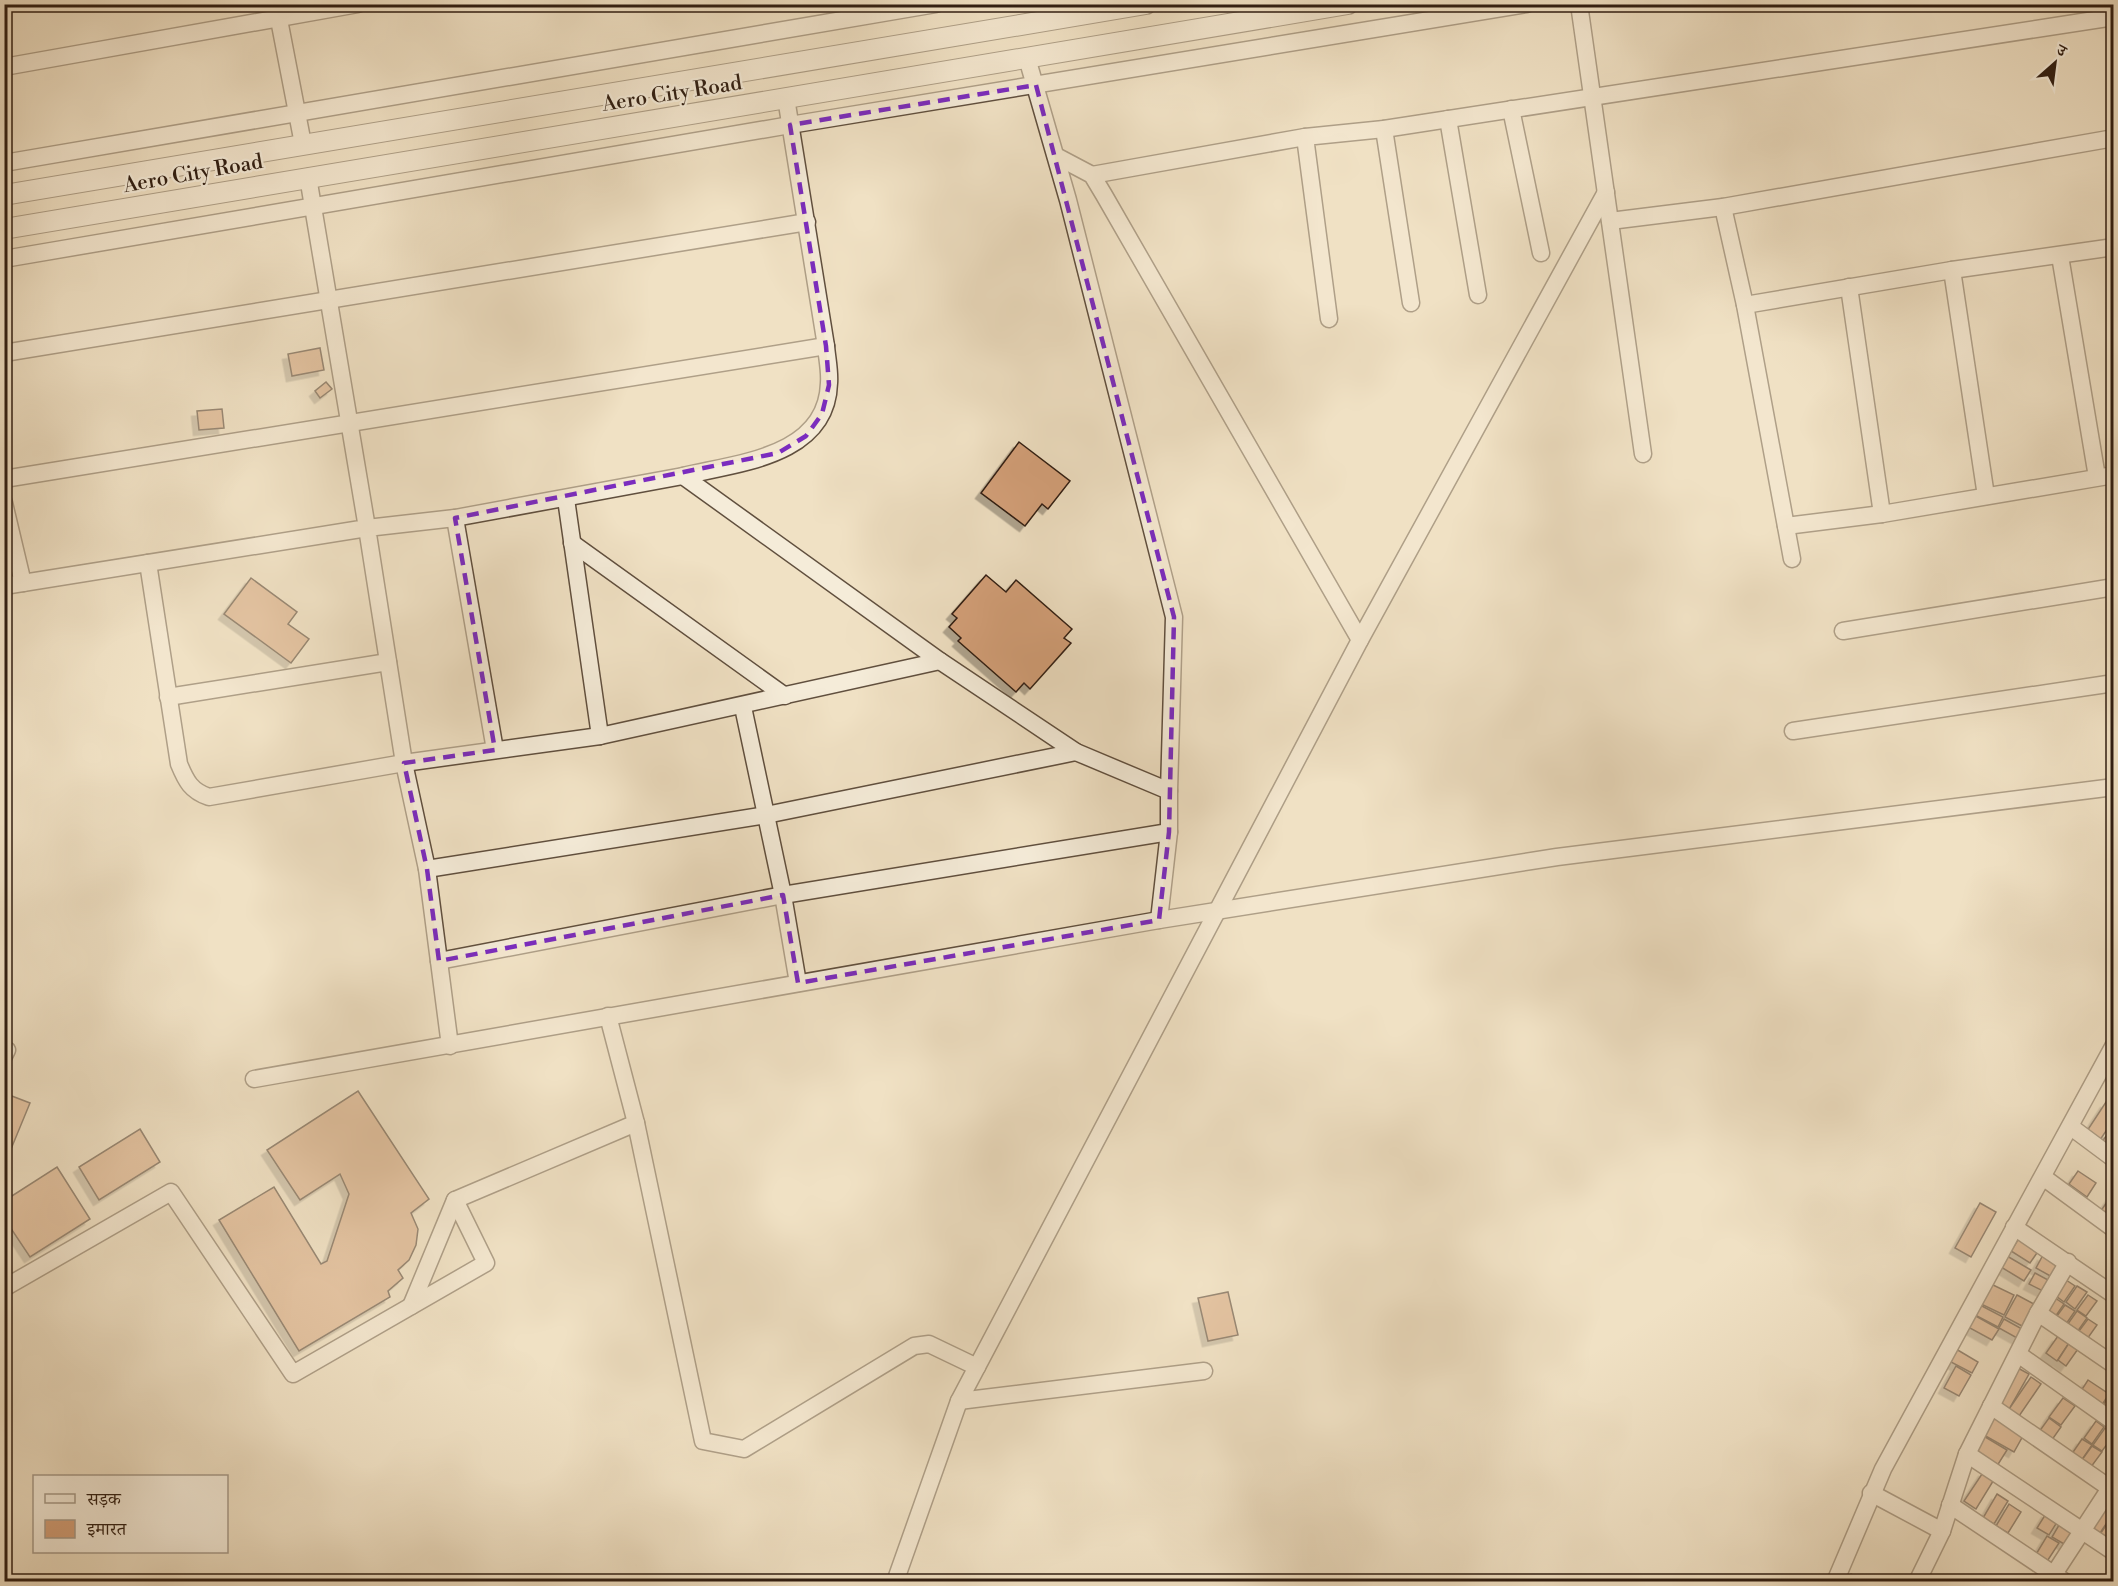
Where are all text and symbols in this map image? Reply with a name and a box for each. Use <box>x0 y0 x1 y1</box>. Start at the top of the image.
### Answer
north arrow <box>2025 33 2085 93</box>
text: उ <box>2052 39 2071 62</box>
street label: Aero City Road <box>599 70 744 118</box>
street label: Aero City Road <box>120 149 265 199</box>
legend <box>33 1475 228 1553</box>
text: सड़क <box>86 1488 122 1511</box>
text: इमारत <box>86 1518 127 1541</box>

